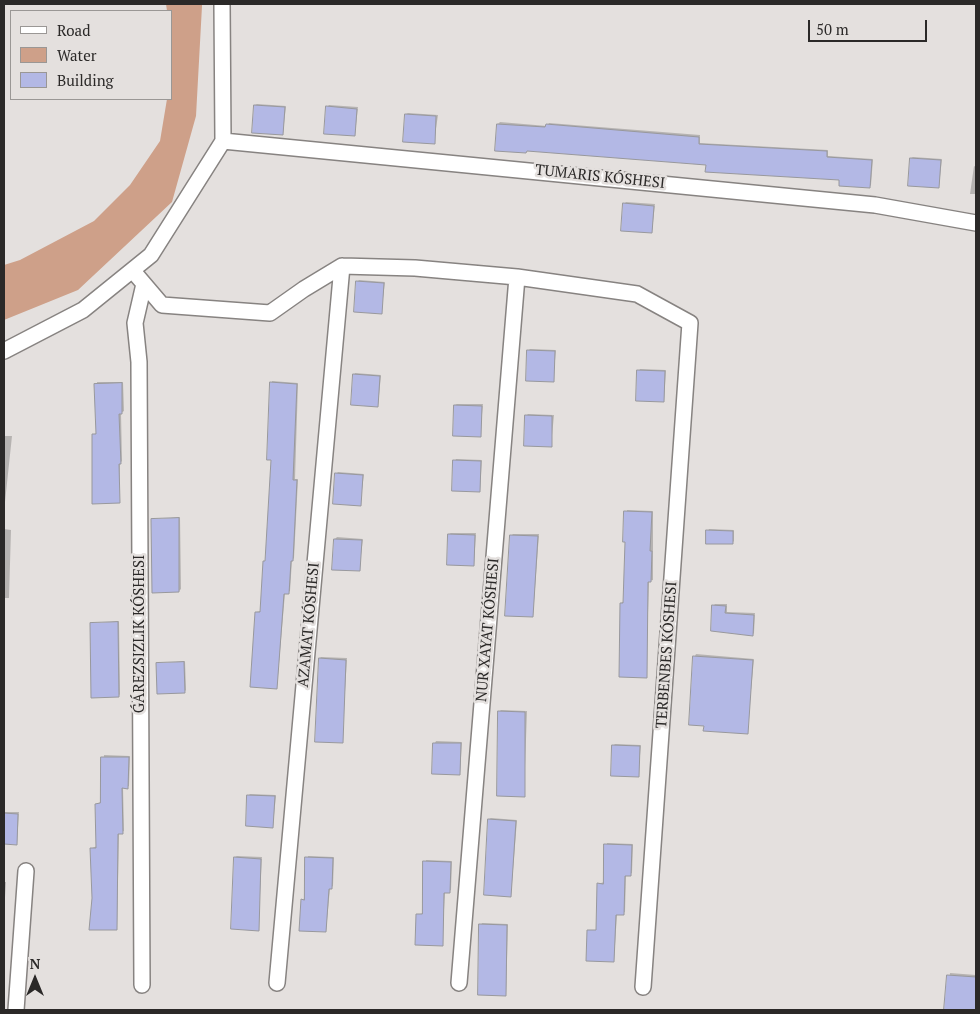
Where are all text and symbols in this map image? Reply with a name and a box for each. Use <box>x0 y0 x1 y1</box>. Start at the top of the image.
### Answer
legend <box>10 10 172 100</box>
scale bar <box>810 10 929 42</box>
text: 50 m <box>816 19 849 39</box>
text: Road <box>57 20 90 40</box>
text: Water <box>57 45 96 65</box>
text: Building <box>57 70 114 90</box>
street label: TUMARIS KÓSHESI <box>534 161 666 193</box>
street label: ǴÁREZSIZLIK KÓSHESI <box>131 555 149 713</box>
street label: NUR XAYAT KÓSHESI <box>473 557 503 703</box>
street label: AZAMAT KÓSHESI <box>295 562 323 688</box>
street label: TERBENBES KÓSHESI <box>653 581 681 729</box>
north arrow <box>10 954 60 1004</box>
text: N <box>30 954 40 973</box>

